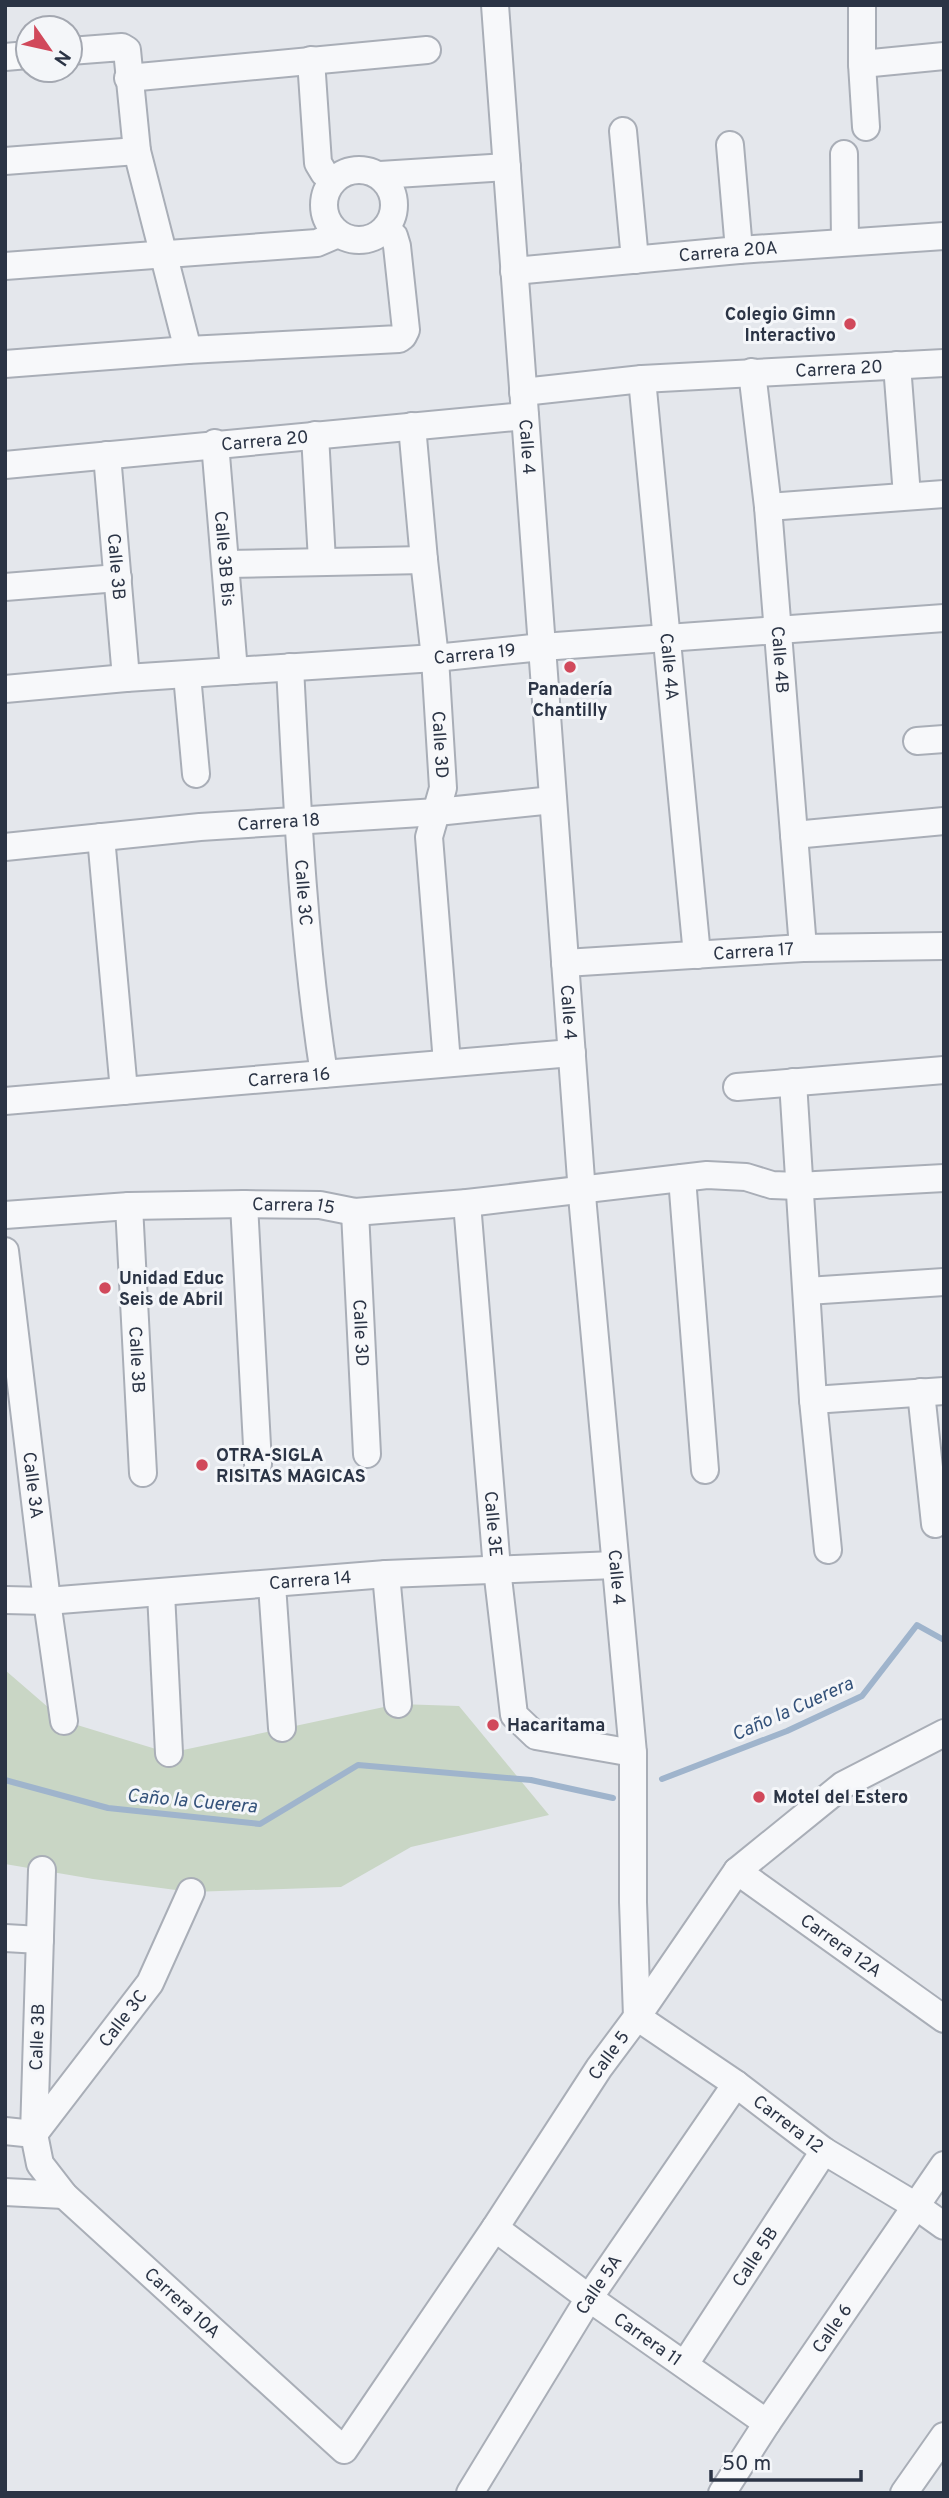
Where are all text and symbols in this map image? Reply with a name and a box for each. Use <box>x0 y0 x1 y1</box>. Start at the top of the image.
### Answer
north arrow <box>14 14 84 84</box>
text: N <box>48 45 75 70</box>
street label: Carrera 20A <box>678 237 779 269</box>
place label: Colegio Gimn Interactivo <box>725 304 836 348</box>
marker: Colegio Gimn Interactivo <box>842 316 858 332</box>
street label: Carrera 20 <box>795 356 883 384</box>
street label: Calle 4 <box>512 418 539 476</box>
street label: Carrera 20 <box>220 426 310 458</box>
street label: Calle 3B Bis <box>208 510 239 608</box>
street label: Calle 3B <box>101 532 129 601</box>
street label: Calle 4B <box>764 625 793 694</box>
street label: Calle 4A <box>653 632 683 702</box>
street label: Carrera 19 <box>433 640 517 671</box>
marker: Panadería Chantilly <box>562 659 578 675</box>
place label: Panadería Chantilly <box>527 679 613 723</box>
street label: Calle 3D <box>425 710 452 779</box>
street label: Carrera 18 <box>237 809 321 838</box>
street label: Calle 3C <box>288 859 316 927</box>
street label: Carrera 17 <box>713 939 795 967</box>
street label: Calle 4 <box>554 984 581 1041</box>
street label: Carrera 16 <box>247 1064 331 1093</box>
street label: Carrera 15 <box>252 1194 337 1221</box>
place label: Unidad Educ Seis de Abril <box>119 1268 224 1312</box>
marker: Unidad Educ Seis de Abril <box>97 1280 113 1296</box>
street label: Calle 3D <box>346 1299 373 1367</box>
street label: Calle 3B <box>122 1326 149 1394</box>
place label: OTRA-SIGLA RISITAS MAGICAS <box>216 1445 366 1489</box>
street label: Calle 3A <box>16 1451 47 1520</box>
marker: OTRA-SIGLA RISITAS MAGICAS <box>194 1457 210 1473</box>
street label: Calle 3E <box>478 1490 506 1558</box>
street label: Calle 4 <box>601 1549 629 1606</box>
street label: Carrera 14 <box>268 1567 352 1596</box>
water label: Caño la Cuerera <box>728 1672 858 1747</box>
place label: Hacaritama <box>507 1715 605 1738</box>
marker: Hacaritama <box>485 1717 501 1733</box>
water label: Caño la Cuerera <box>126 1784 258 1820</box>
place label: Motel del Estero <box>773 1787 908 1810</box>
marker: Motel del Estero <box>751 1789 767 1805</box>
street label: Carrera 12A <box>795 1910 886 1984</box>
street label: Calle 3C <box>95 1986 154 2053</box>
street label: Calle 3B <box>26 2003 51 2071</box>
street label: Calle 5 <box>584 2027 636 2085</box>
street label: Carrera 12 <box>748 2091 827 2159</box>
street label: Calle 5B <box>728 2223 784 2292</box>
street label: Calle 5A <box>571 2251 628 2319</box>
street label: Carrera 10A <box>138 2263 224 2344</box>
street label: Calle 6 <box>808 2300 858 2358</box>
street label: Carrera 11 <box>608 2309 686 2372</box>
scale bar <box>711 2438 862 2482</box>
text: 50 m <box>722 2451 771 2478</box>

